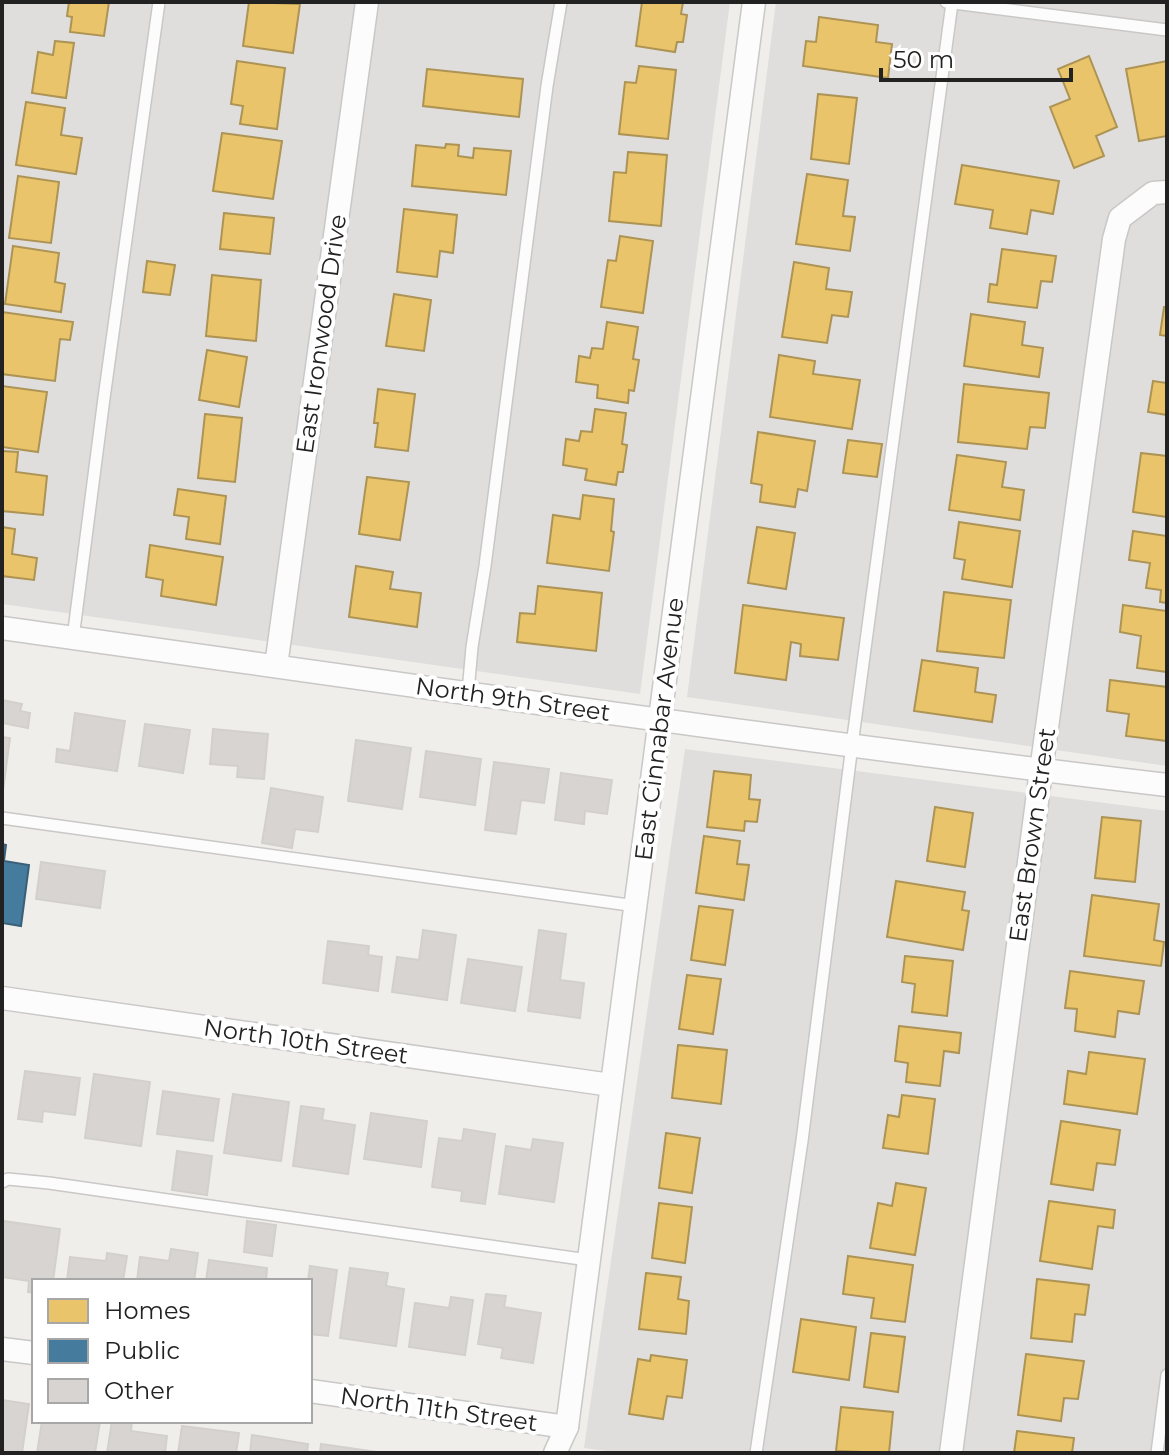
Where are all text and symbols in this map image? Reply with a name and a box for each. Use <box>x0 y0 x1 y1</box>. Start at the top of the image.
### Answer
scale bar <box>881 32 1071 82</box>
text: 50 m <box>893 45 954 74</box>
street label: East Ironwood Drive <box>290 212 352 456</box>
street label: East Cinnabar Avenue <box>628 596 690 862</box>
street label: North 9th Street <box>414 671 613 727</box>
street label: East Brown Street <box>1003 726 1061 944</box>
street label: North 10th Street <box>202 1012 410 1070</box>
legend <box>32 1279 312 1423</box>
text: Homes <box>104 1296 190 1325</box>
text: Public <box>104 1336 180 1365</box>
text: Other <box>104 1376 174 1405</box>
street label: North 11th Street <box>338 1381 540 1437</box>

